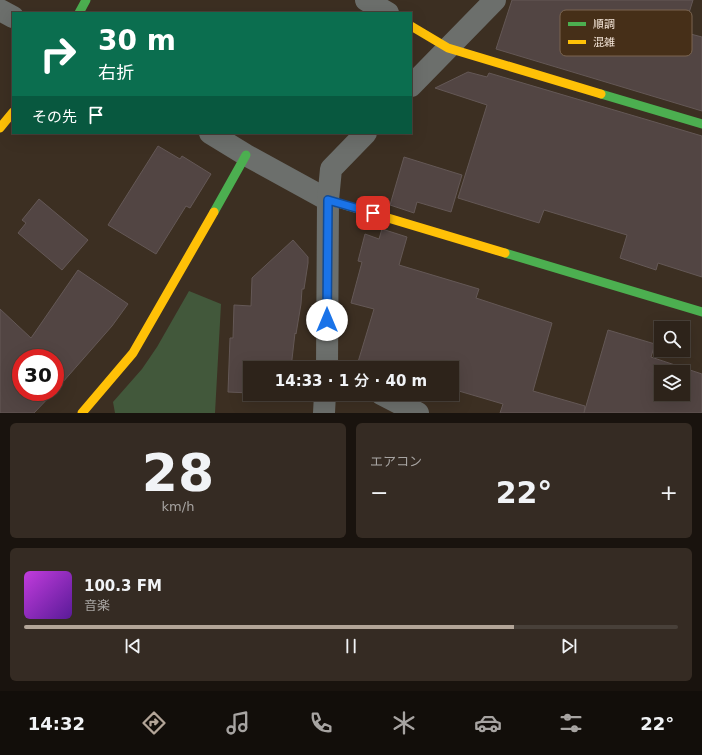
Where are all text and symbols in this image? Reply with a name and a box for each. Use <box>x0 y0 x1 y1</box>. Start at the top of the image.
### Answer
legend <box>560 10 692 56</box>
text: 順調 <box>593 18 615 31</box>
text: 30 m <box>98 24 176 57</box>
icon: right <box>32 28 84 80</box>
text: 混雑 <box>593 36 615 49</box>
text: 右折 <box>98 62 134 83</box>
icon: arrive <box>85 104 107 126</box>
text: その先 <box>32 108 77 126</box>
pin <box>356 196 390 230</box>
icon: arrive <box>362 202 384 224</box>
position arrow <box>306 299 348 341</box>
map controls <box>654 321 690 401</box>
button: search <box>654 321 690 357</box>
speed limit sign: 30 <box>12 349 64 401</box>
button: layers <box>654 365 690 401</box>
text: 14:33 · 1 分 · 40 m <box>275 372 427 390</box>
text: 28 <box>142 443 214 503</box>
text: エアコン <box>370 454 422 469</box>
text: 22° <box>496 475 552 510</box>
text: − <box>370 480 388 505</box>
text: + <box>660 480 678 505</box>
text: km/h <box>162 499 194 514</box>
text: 100.3 FM <box>84 577 162 595</box>
text: 音楽 <box>84 598 110 613</box>
icon: previous <box>122 635 144 657</box>
icon: pause <box>340 635 362 657</box>
icon: next <box>558 635 580 657</box>
icon: directions <box>140 709 168 737</box>
icon: music <box>224 709 252 737</box>
icon: phone <box>307 709 335 737</box>
icon: climate <box>390 709 418 737</box>
icon: car <box>474 709 502 737</box>
icon: filters <box>557 709 585 737</box>
text: 14:32 <box>28 713 85 734</box>
text: 22° <box>640 713 674 734</box>

